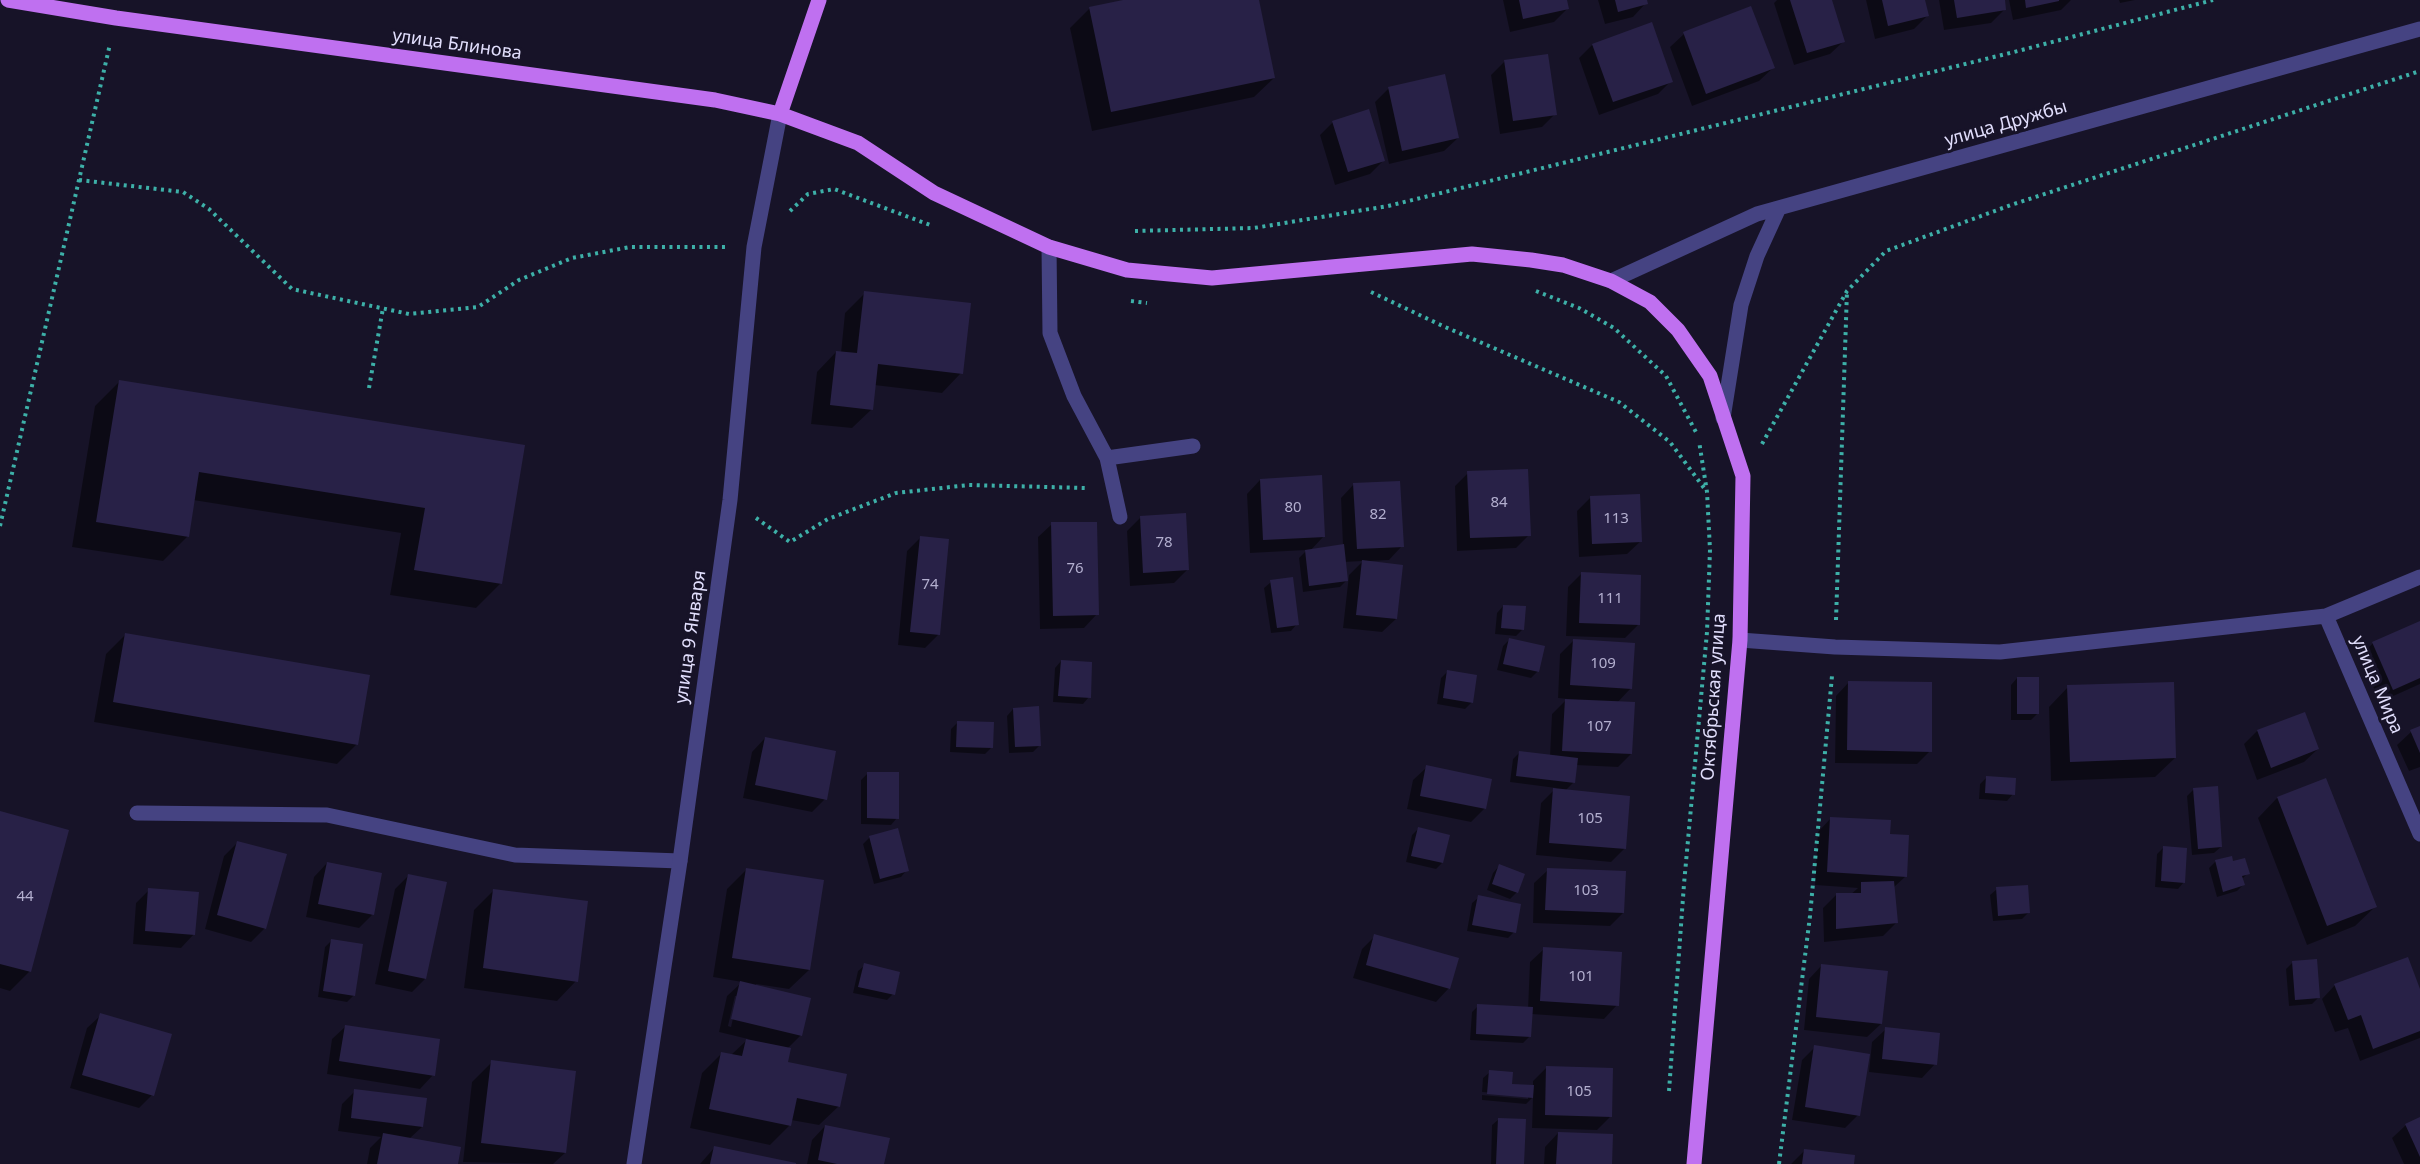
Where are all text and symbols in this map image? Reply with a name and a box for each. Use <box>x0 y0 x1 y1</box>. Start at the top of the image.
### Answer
street label: улица Блинова <box>391 25 523 65</box>
street label: улица Дружбы <box>1942 96 2070 152</box>
house number: 84 <box>1490 494 1508 512</box>
house number: 80 <box>1284 499 1302 517</box>
house number: 82 <box>1369 506 1387 524</box>
house number: 113 <box>1603 510 1629 528</box>
house number: 78 <box>1155 534 1173 552</box>
house number: 76 <box>1066 560 1084 578</box>
street label: улица 9 Января <box>671 569 711 705</box>
house number: 74 <box>921 576 939 594</box>
house number: 111 <box>1597 590 1623 608</box>
street label: Октябрьская улица <box>1697 613 1731 781</box>
street label: улица Мира <box>2347 633 2407 737</box>
house number: 109 <box>1590 655 1616 673</box>
house number: 107 <box>1586 718 1612 736</box>
house number: 105 <box>1577 810 1603 828</box>
house number: 103 <box>1573 882 1599 900</box>
house number: 44 <box>16 888 34 906</box>
house number: 101 <box>1568 968 1594 986</box>
house number: 105 <box>1566 1083 1592 1101</box>

